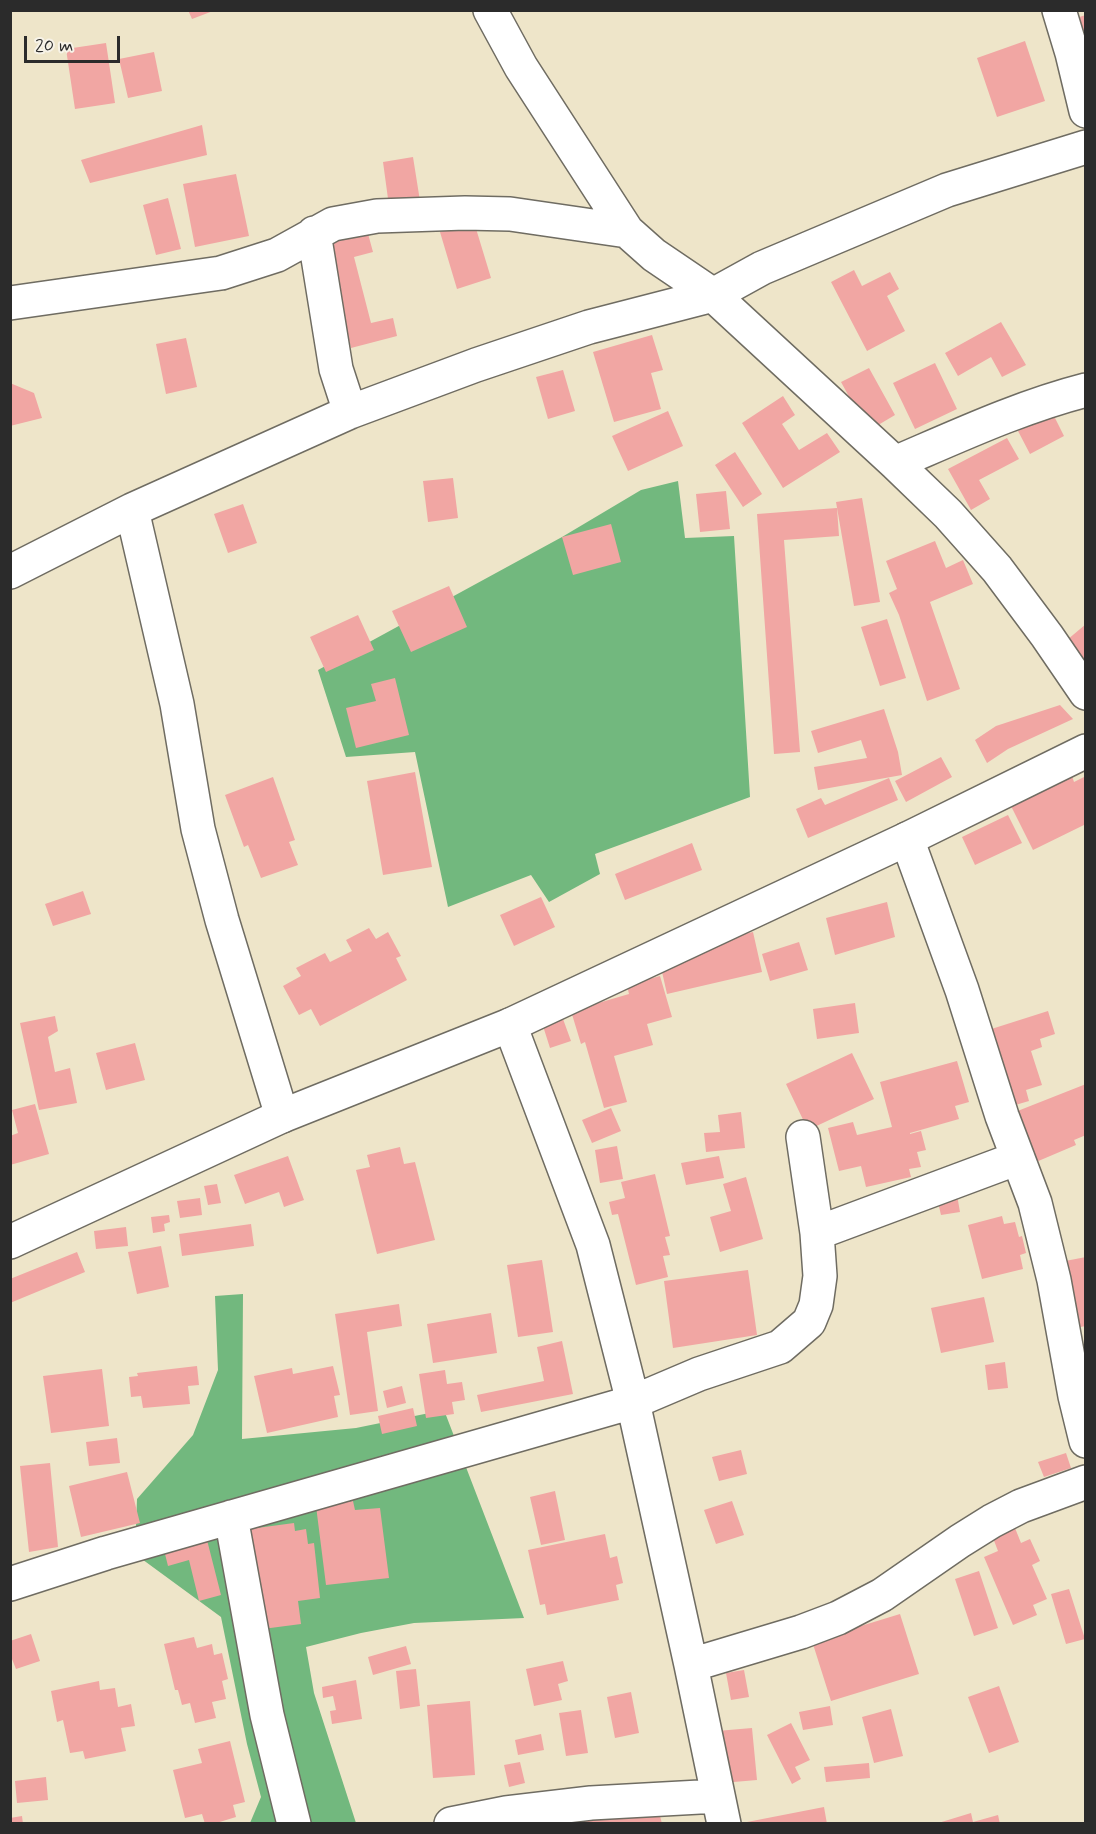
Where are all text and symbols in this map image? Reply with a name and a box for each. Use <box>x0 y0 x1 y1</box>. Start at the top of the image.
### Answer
scale bar <box>27 24 123 62</box>
text: 20 m <box>35 34 73 58</box>

